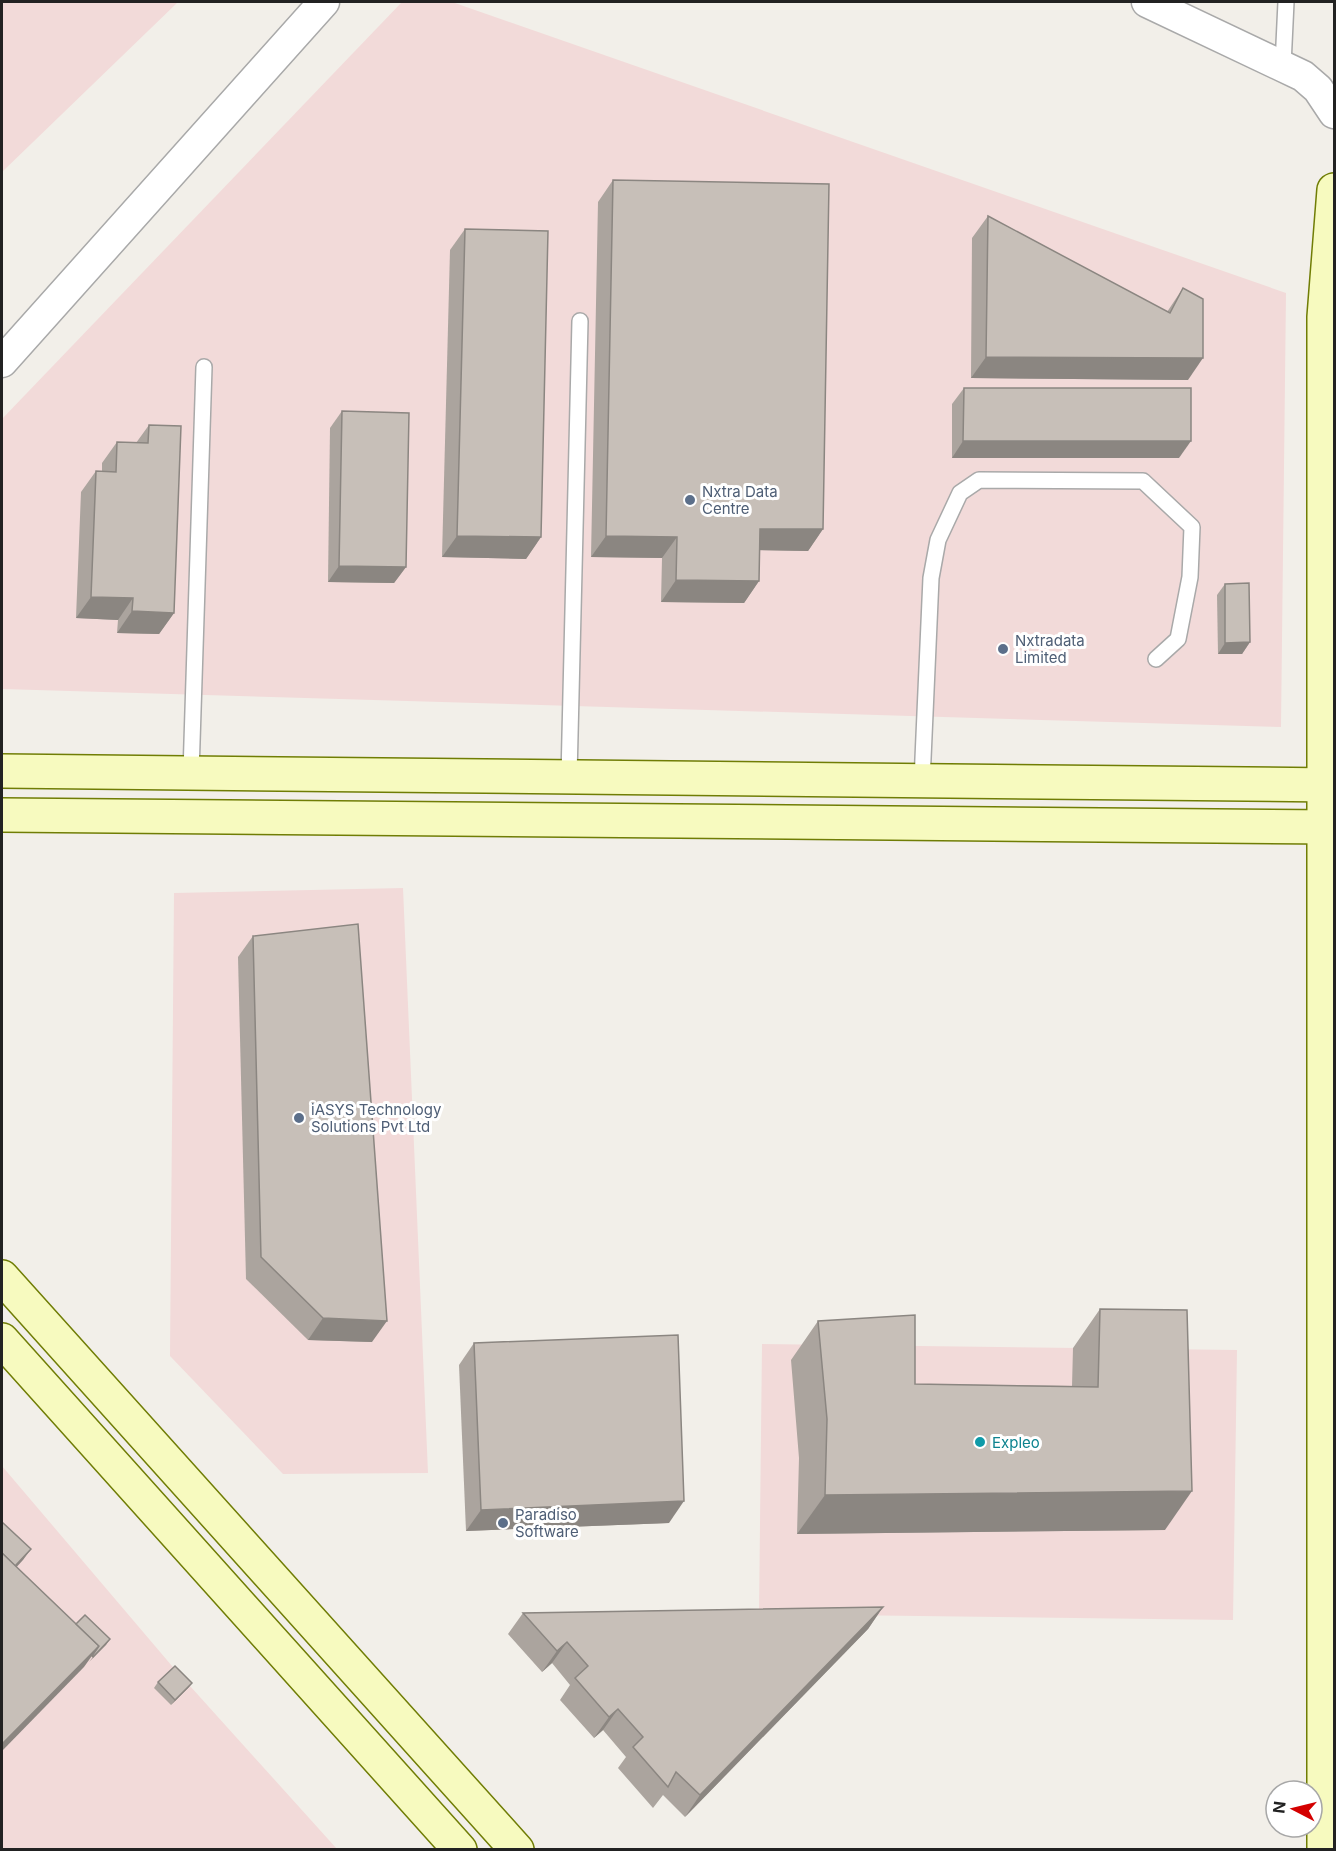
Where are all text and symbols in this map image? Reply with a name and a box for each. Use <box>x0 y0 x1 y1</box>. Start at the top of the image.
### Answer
place label: Nxtra Data Centre <box>702 482 778 518</box>
marker: Nxtra Data Centre <box>683 493 697 507</box>
place label: Nxtradata Limited <box>1015 631 1085 667</box>
marker: Nxtradata Limited <box>996 642 1010 656</box>
place label: iASYS Technology Solutions Pvt Ltd <box>311 1100 442 1136</box>
marker: iASYS Technology Solutions Pvt Ltd <box>292 1111 306 1125</box>
place label: Expleo <box>992 1433 1040 1452</box>
marker: Expleo <box>973 1435 987 1449</box>
place label: Paradiso Software <box>515 1505 579 1541</box>
marker: Paradiso Software <box>496 1516 510 1530</box>
north arrow <box>1264 1779 1324 1839</box>
text: N <box>1268 1800 1290 1814</box>

